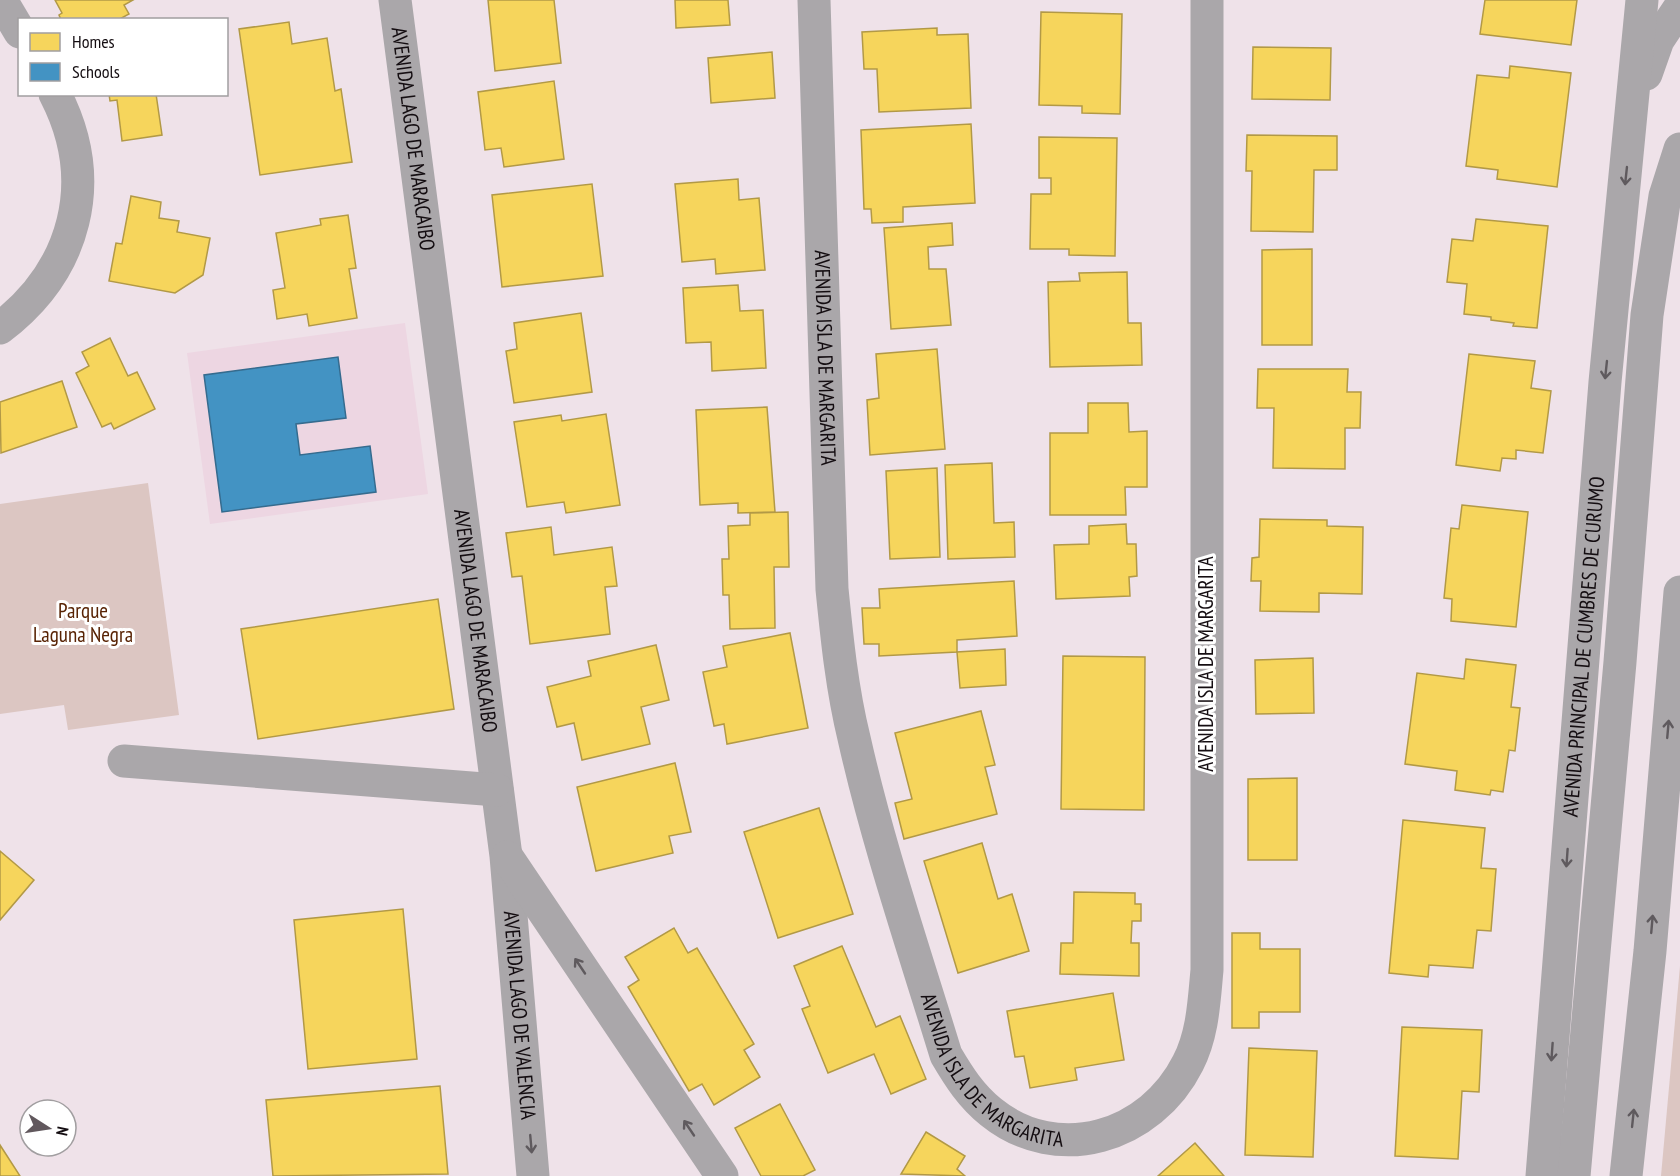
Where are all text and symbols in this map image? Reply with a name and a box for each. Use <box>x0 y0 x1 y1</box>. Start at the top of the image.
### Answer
legend <box>18 18 228 96</box>
street label: AVENIDA LAGO DE MARACAIBO <box>386 25 441 252</box>
text: Homes <box>72 30 115 53</box>
text: Schools <box>72 60 120 83</box>
one-way arrow <box>1620 166 1631 186</box>
street label: AVENIDA ISLA DE MARGARITA <box>809 250 842 466</box>
one-way arrow <box>1600 360 1611 380</box>
street label: AVENIDA PRINCIPAL DE CUMBRES DE CURUMO <box>1557 475 1610 818</box>
street label: AVENIDA LAGO DE MARACAIBO <box>448 507 504 734</box>
street label: AVENIDA ISLA DE MARGARITA <box>1192 556 1219 772</box>
park label: Parque Laguna Negra <box>33 597 133 648</box>
one-way arrow <box>1663 720 1674 740</box>
one-way arrow <box>1561 847 1572 867</box>
street label: AVENIDA LAGO DE VALENCIA <box>498 910 542 1121</box>
one-way arrow <box>1647 914 1658 934</box>
one-way arrow <box>574 958 586 975</box>
street label: AVENIDA ISLA DE MARGARITA <box>915 990 1064 1153</box>
one-way arrow <box>1546 1042 1557 1061</box>
north arrow <box>18 1098 78 1158</box>
one-way arrow <box>1627 1108 1638 1128</box>
one-way arrow <box>683 1120 695 1136</box>
text: N <box>52 1125 73 1137</box>
one-way arrow <box>526 1134 537 1154</box>

